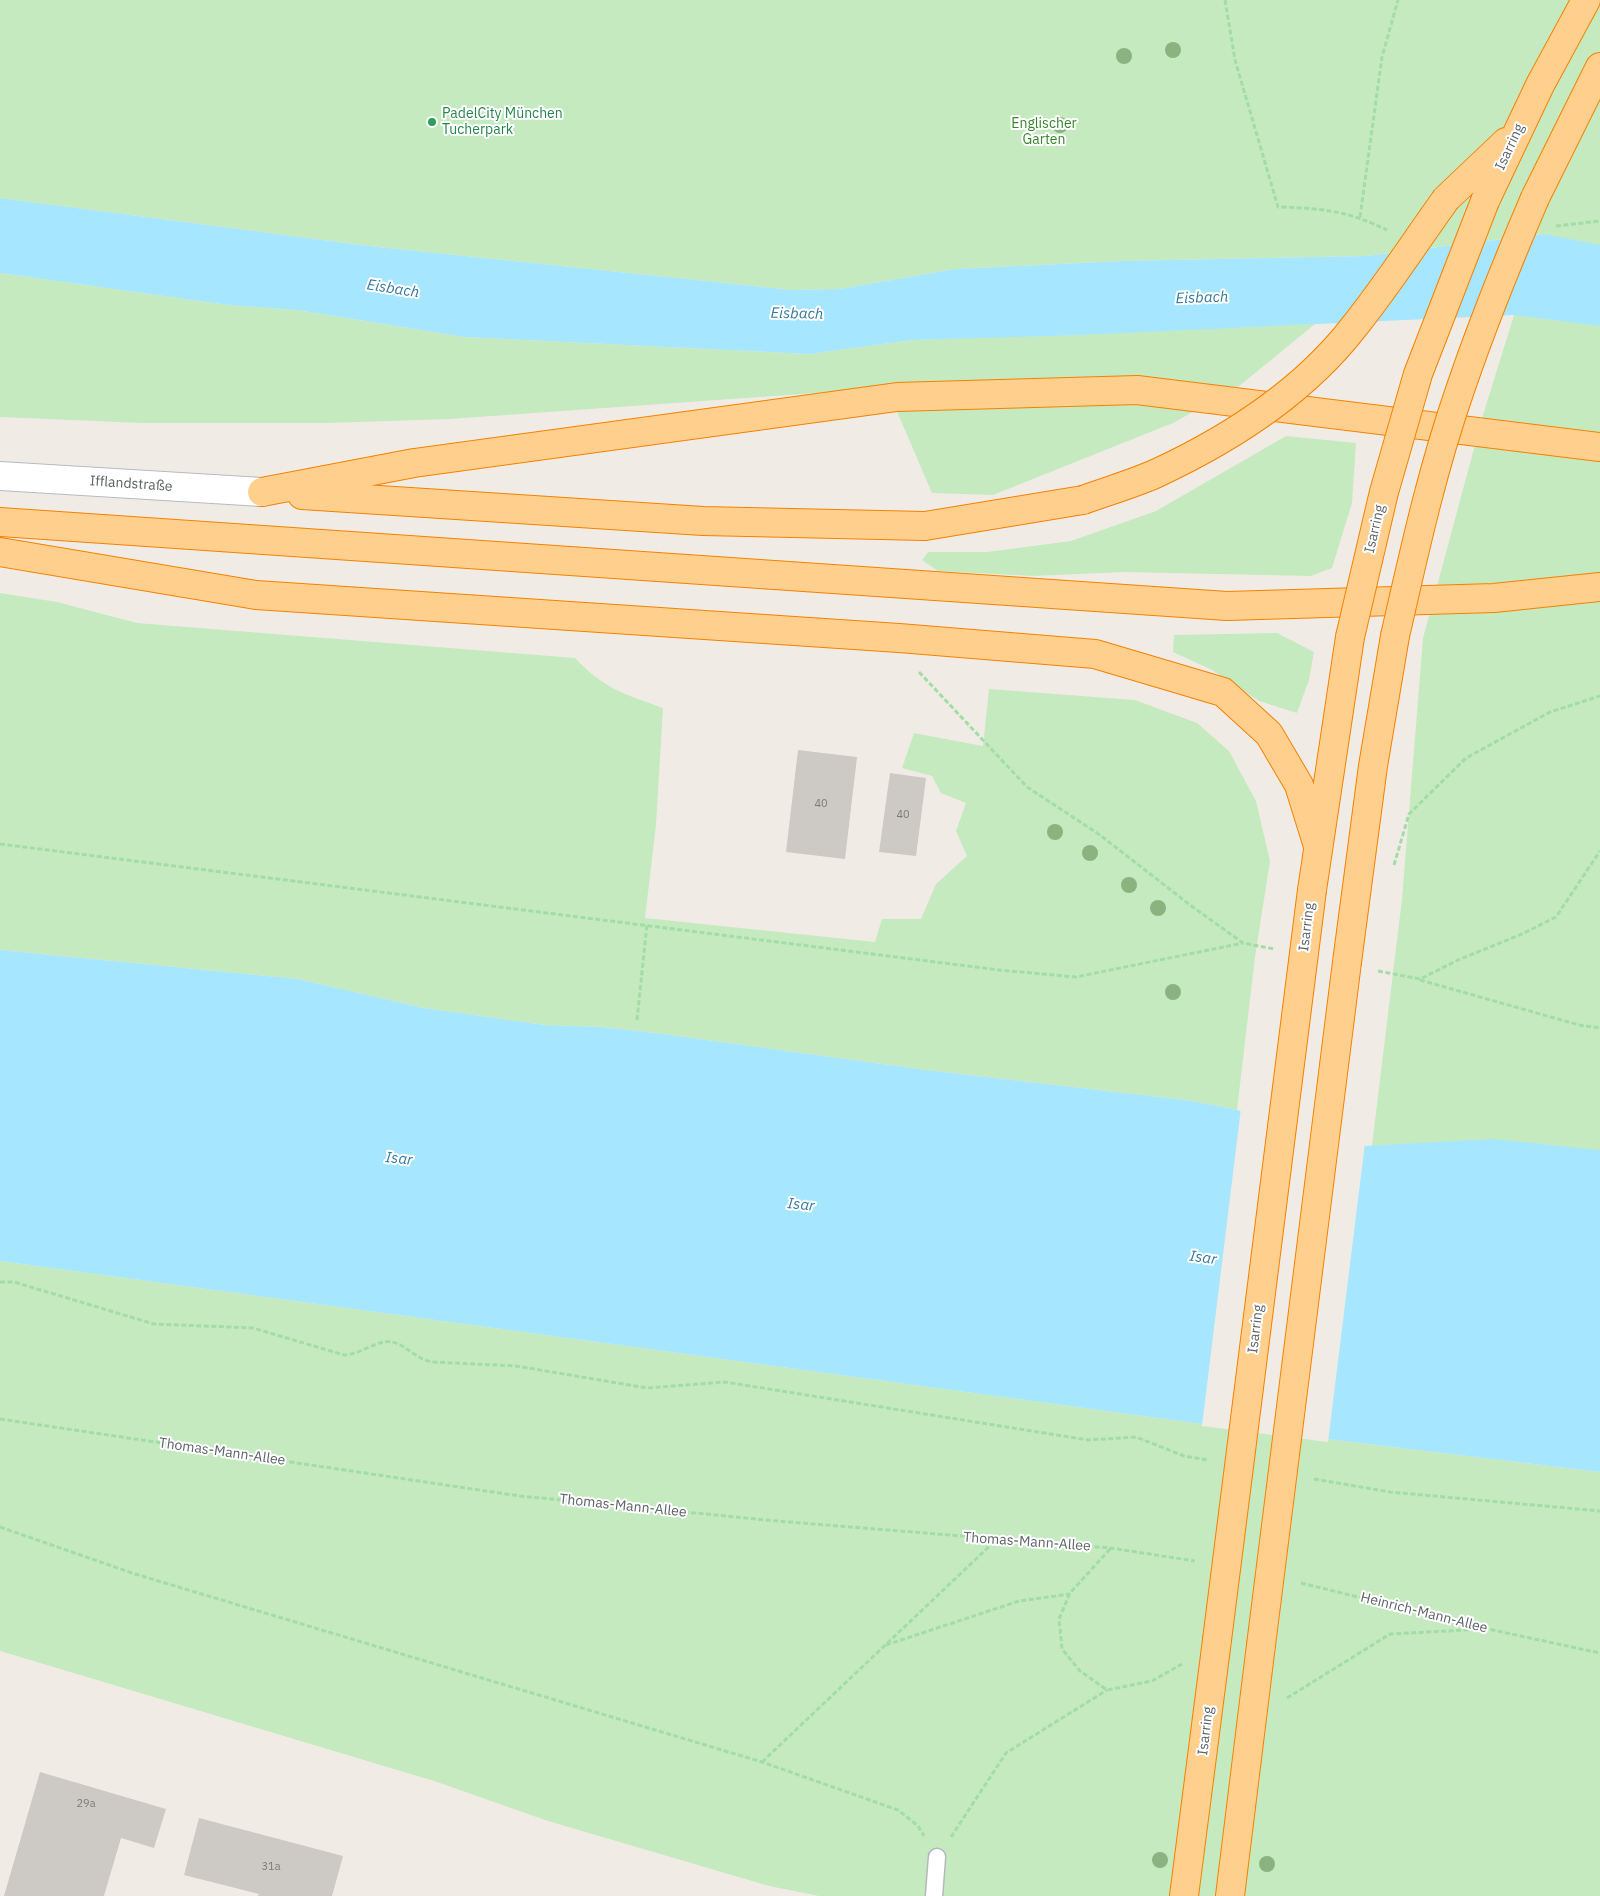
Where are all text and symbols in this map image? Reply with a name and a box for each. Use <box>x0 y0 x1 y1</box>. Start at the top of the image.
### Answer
place label: PadelCity München Tucherpark <box>442 106 563 138</box>
marker: PadelCity München Tucherpark <box>426 116 438 128</box>
park label: Englischer Garten <box>1011 116 1077 148</box>
street label: Isarring <box>1492 121 1528 173</box>
water label: Eisbach <box>366 276 420 302</box>
water label: Eisbach <box>1175 288 1229 308</box>
water label: Eisbach <box>771 305 823 323</box>
street label: Ifflandstraße <box>89 473 173 495</box>
street label: Isarring <box>1361 503 1389 555</box>
house number: 40 <box>814 797 828 811</box>
house number: 40 <box>896 808 910 822</box>
street label: Isarring <box>1296 902 1318 952</box>
water label: Isar <box>385 1149 413 1169</box>
water label: Isar <box>787 1195 815 1215</box>
water label: Isar <box>1188 1247 1218 1269</box>
street label: Isarring <box>1245 1304 1267 1354</box>
street label: Thomas-Mann-Allee <box>158 1435 286 1469</box>
street label: Thomas-Mann-Allee <box>559 1491 687 1521</box>
street label: Thomas-Mann-Allee <box>963 1529 1091 1555</box>
street label: Heinrich-Mann-Allee <box>1359 1589 1489 1637</box>
street label: Isarring <box>1195 1706 1217 1756</box>
house number: 29a <box>76 1797 96 1811</box>
house number: 31a <box>261 1860 281 1874</box>

